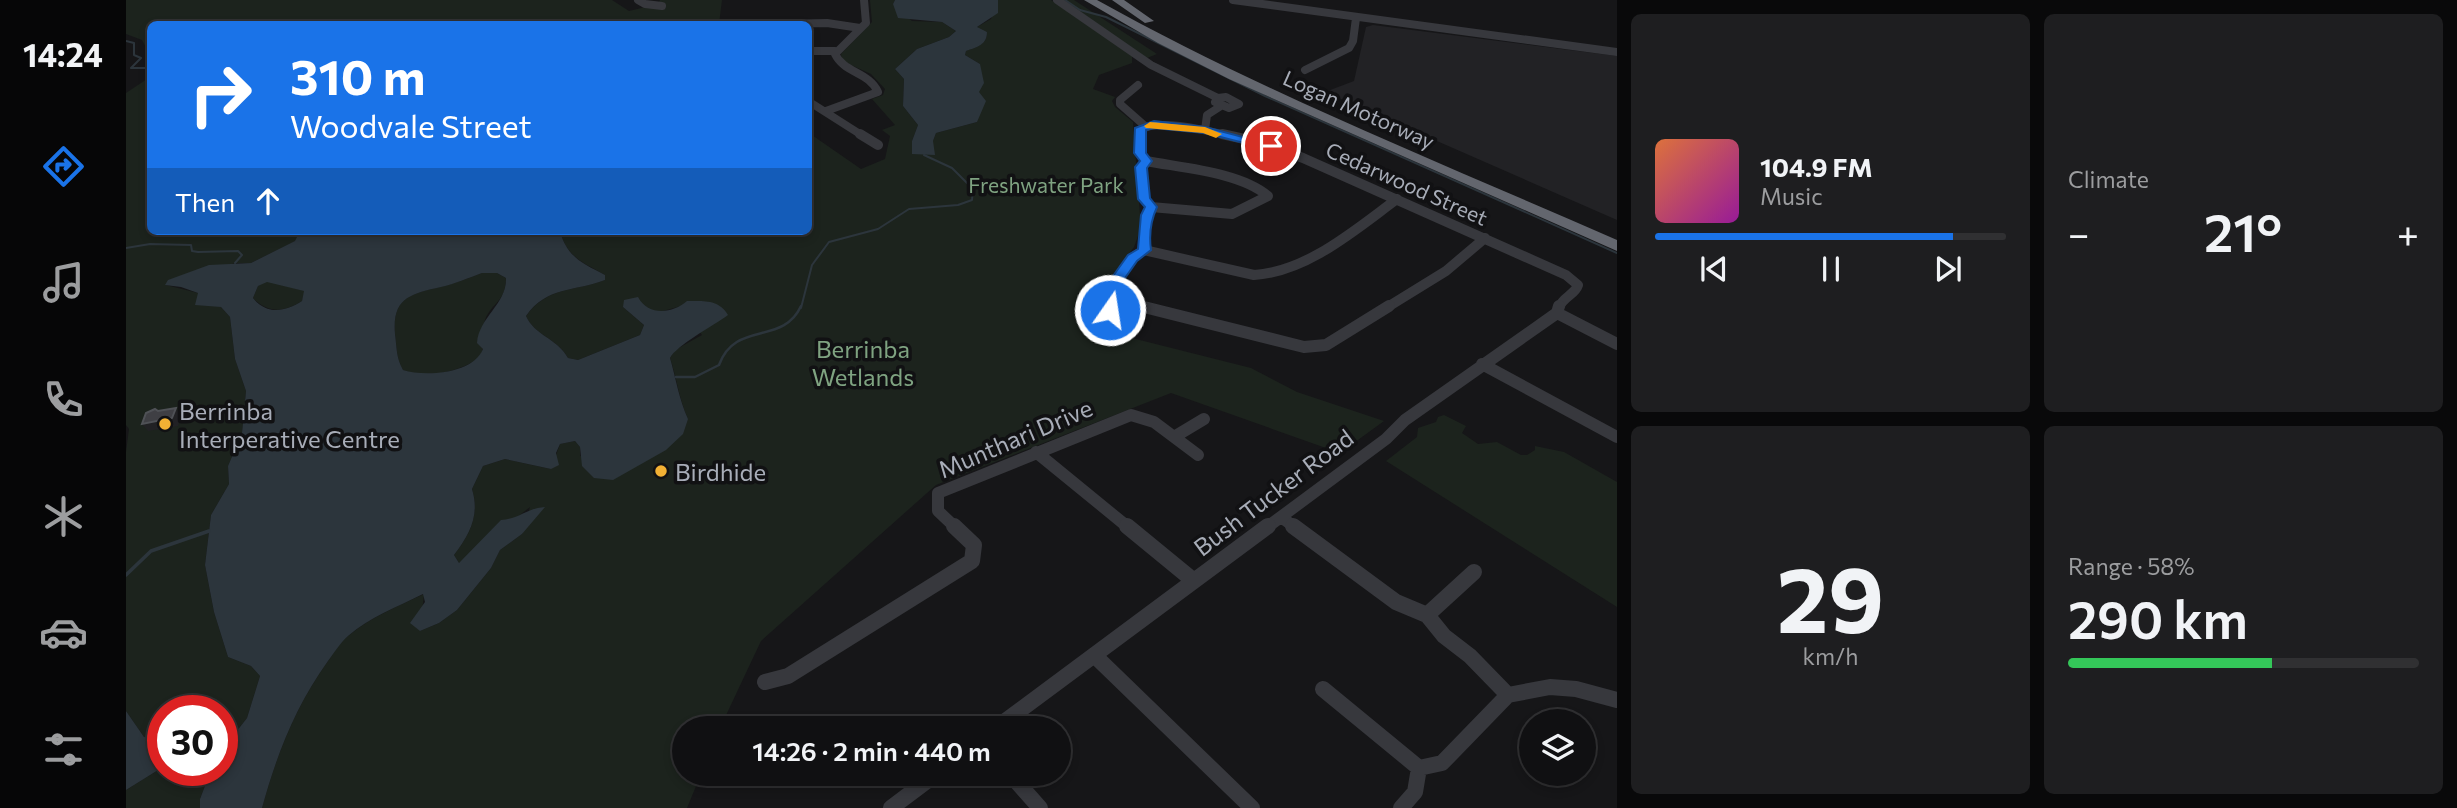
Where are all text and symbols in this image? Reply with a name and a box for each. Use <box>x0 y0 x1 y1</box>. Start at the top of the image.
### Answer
text: 14:24 <box>23 34 103 74</box>
text: 310 m <box>290 45 425 105</box>
icon: right <box>175 49 266 140</box>
street label: Logan Motorway <box>1280 64 1439 154</box>
text: Woodvale Street <box>290 105 532 145</box>
pin <box>1241 116 1301 176</box>
icon: arrive <box>1252 127 1290 165</box>
street label: Cedarwood Street <box>1322 136 1492 230</box>
icon: directions <box>39 142 88 191</box>
text: 104.9 FM <box>1760 151 1872 182</box>
text: Climate <box>2068 165 2149 193</box>
park label: Freshwater Park <box>968 172 1124 197</box>
icon: ahead <box>249 182 287 220</box>
text: Music <box>1760 182 1823 210</box>
text: Then <box>175 186 235 217</box>
text: 21° <box>2204 199 2282 263</box>
text: − <box>2068 209 2090 256</box>
text: + <box>2397 209 2419 256</box>
icon: previous <box>1695 250 1733 288</box>
icon: pause <box>1812 250 1850 288</box>
icon: next <box>1929 250 1967 288</box>
icon: music <box>39 258 88 307</box>
position arrow <box>1073 273 1147 347</box>
park label: Berrinba Wetlands <box>812 334 914 391</box>
icon: phone <box>39 375 88 424</box>
street label: Munthari Drive <box>934 393 1096 483</box>
place label: Berrinba Interperative Centre <box>179 396 400 453</box>
marker: Berrinba Interperative Centre <box>157 416 173 432</box>
street label: Bush Tucker Road <box>1188 423 1358 561</box>
place label: Birdhide <box>675 457 766 486</box>
marker: Birdhide <box>653 463 669 479</box>
icon: climate <box>39 492 88 541</box>
text: 29 <box>1777 540 1884 652</box>
text: Range · 58% <box>2068 552 2195 580</box>
text: 290 km <box>2068 586 2248 650</box>
icon: car <box>39 608 88 657</box>
text: km/h <box>1803 642 1858 670</box>
speed limit sign: 30 <box>147 695 238 786</box>
map controls <box>1519 709 1596 786</box>
button: layers <box>1519 709 1596 786</box>
icon: filters <box>39 725 88 774</box>
text: 14:26 · 2 min · 440 m <box>752 735 991 766</box>

